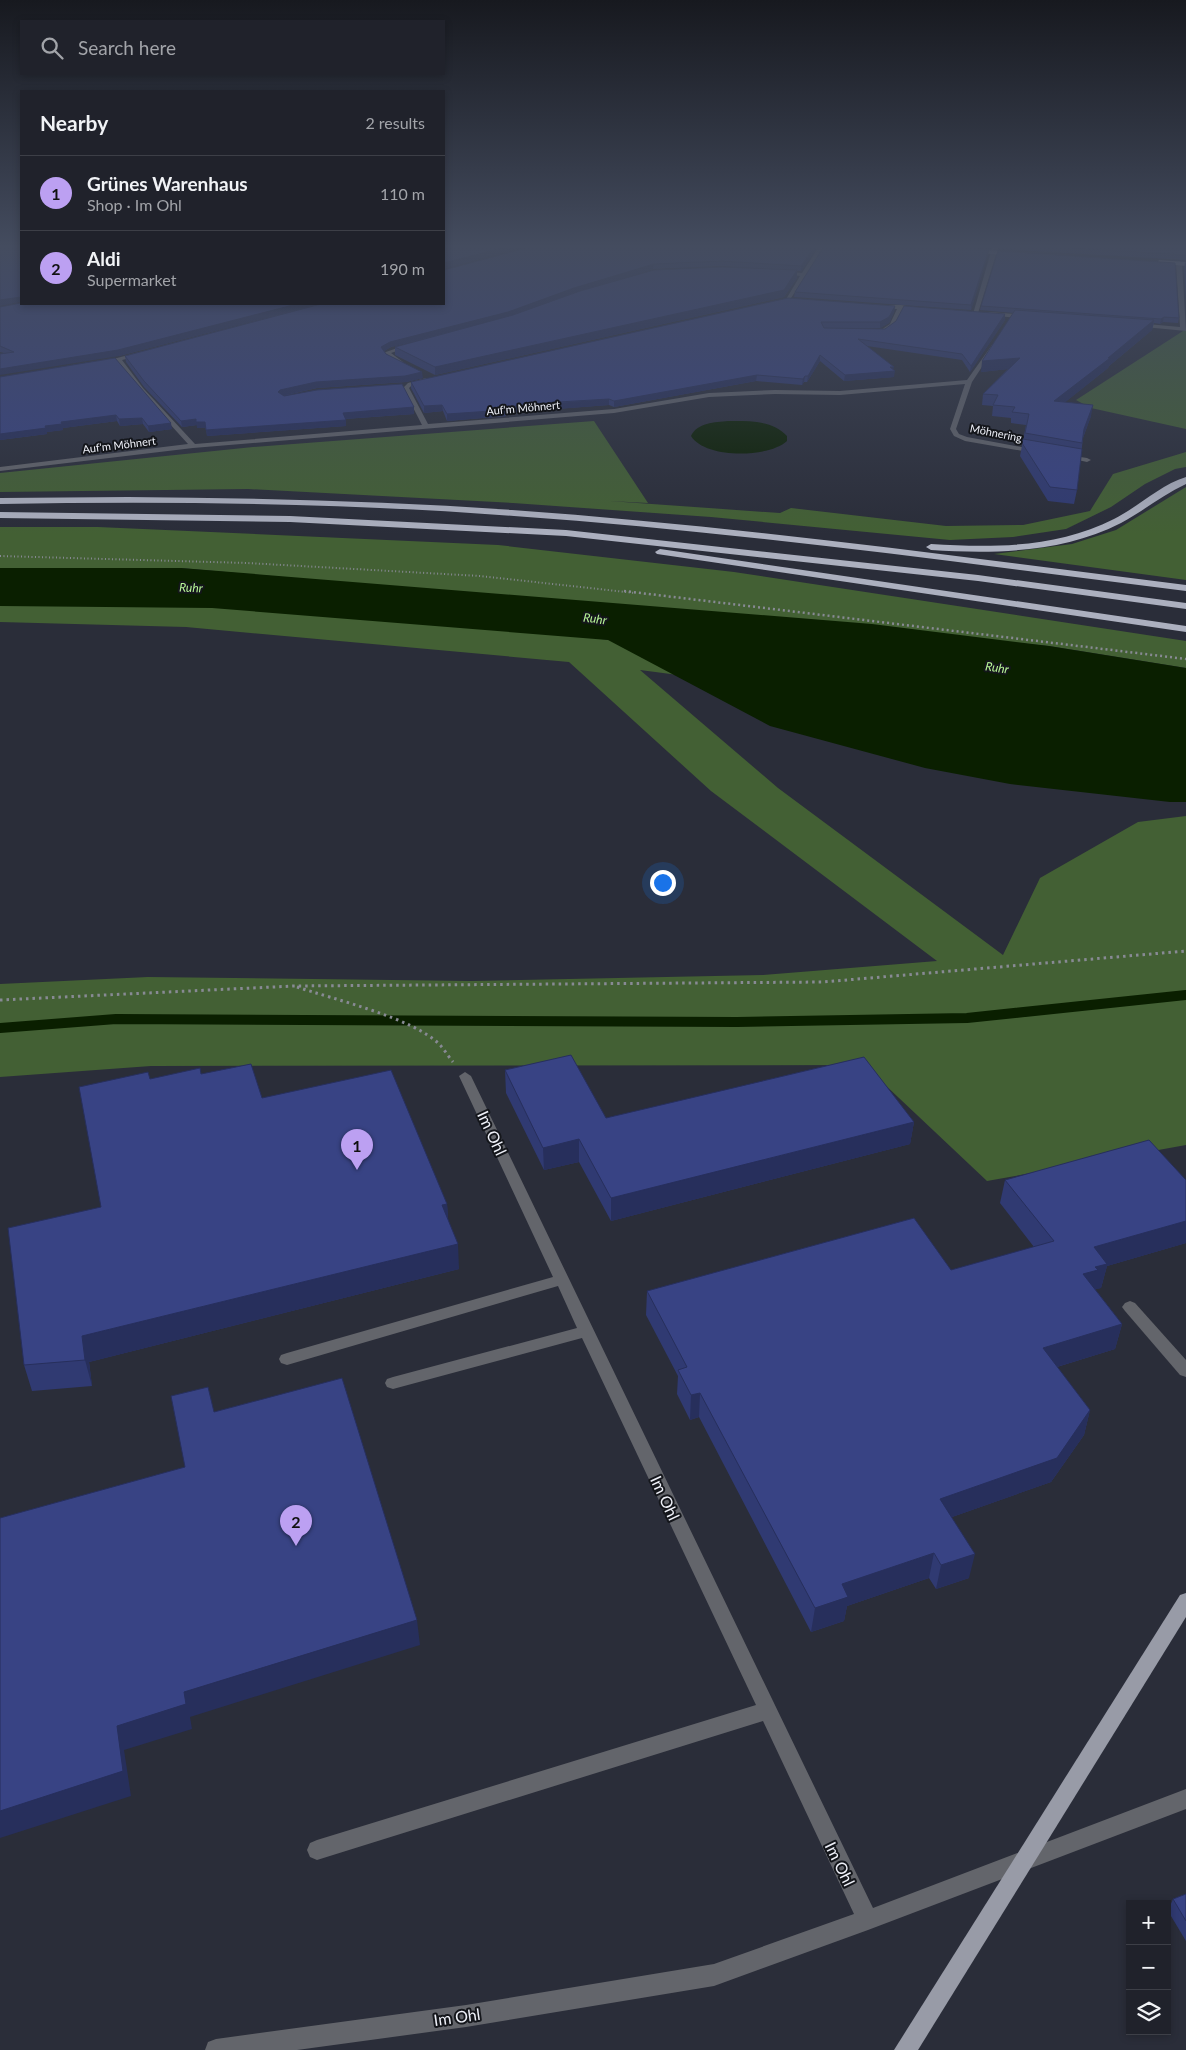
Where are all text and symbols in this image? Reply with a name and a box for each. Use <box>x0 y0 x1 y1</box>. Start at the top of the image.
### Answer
search box <box>20 20 445 75</box>
icon: search <box>38 34 66 62</box>
text: Search here <box>78 36 176 59</box>
text: Nearby <box>40 110 108 135</box>
text: 2 results <box>365 113 425 132</box>
text: Grünes Warenhaus <box>87 172 248 195</box>
text: 1 <box>51 184 61 203</box>
text: 110 m <box>380 184 425 203</box>
text: Shop · Im Ohl <box>87 195 182 214</box>
text: Aldi <box>87 247 121 270</box>
text: 2 <box>51 259 61 278</box>
text: 190 m <box>380 259 425 278</box>
text: Supermarket <box>87 270 176 289</box>
street label: Auf'm Möhnert <box>486 398 560 417</box>
street label: Möhnering <box>969 421 1024 444</box>
street label: Auf'm Möhnert <box>82 434 156 455</box>
water label: Ruhr <box>179 580 204 595</box>
water label: Ruhr <box>582 610 609 627</box>
water label: Ruhr <box>984 658 1011 677</box>
your location <box>650 870 676 896</box>
street label: Im Ohl <box>474 1107 511 1158</box>
pin: 1 <box>341 1129 373 1170</box>
street label: Im Ohl <box>647 1472 684 1523</box>
pin: 2 <box>280 1505 312 1546</box>
street label: Im Ohl <box>822 1839 859 1889</box>
map controls <box>1126 1900 1171 2035</box>
button: + <box>1126 1900 1171 1945</box>
button: − <box>1126 1945 1171 1990</box>
button: layers <box>1126 1990 1171 2035</box>
street label: Im Ohl <box>432 2004 482 2029</box>

